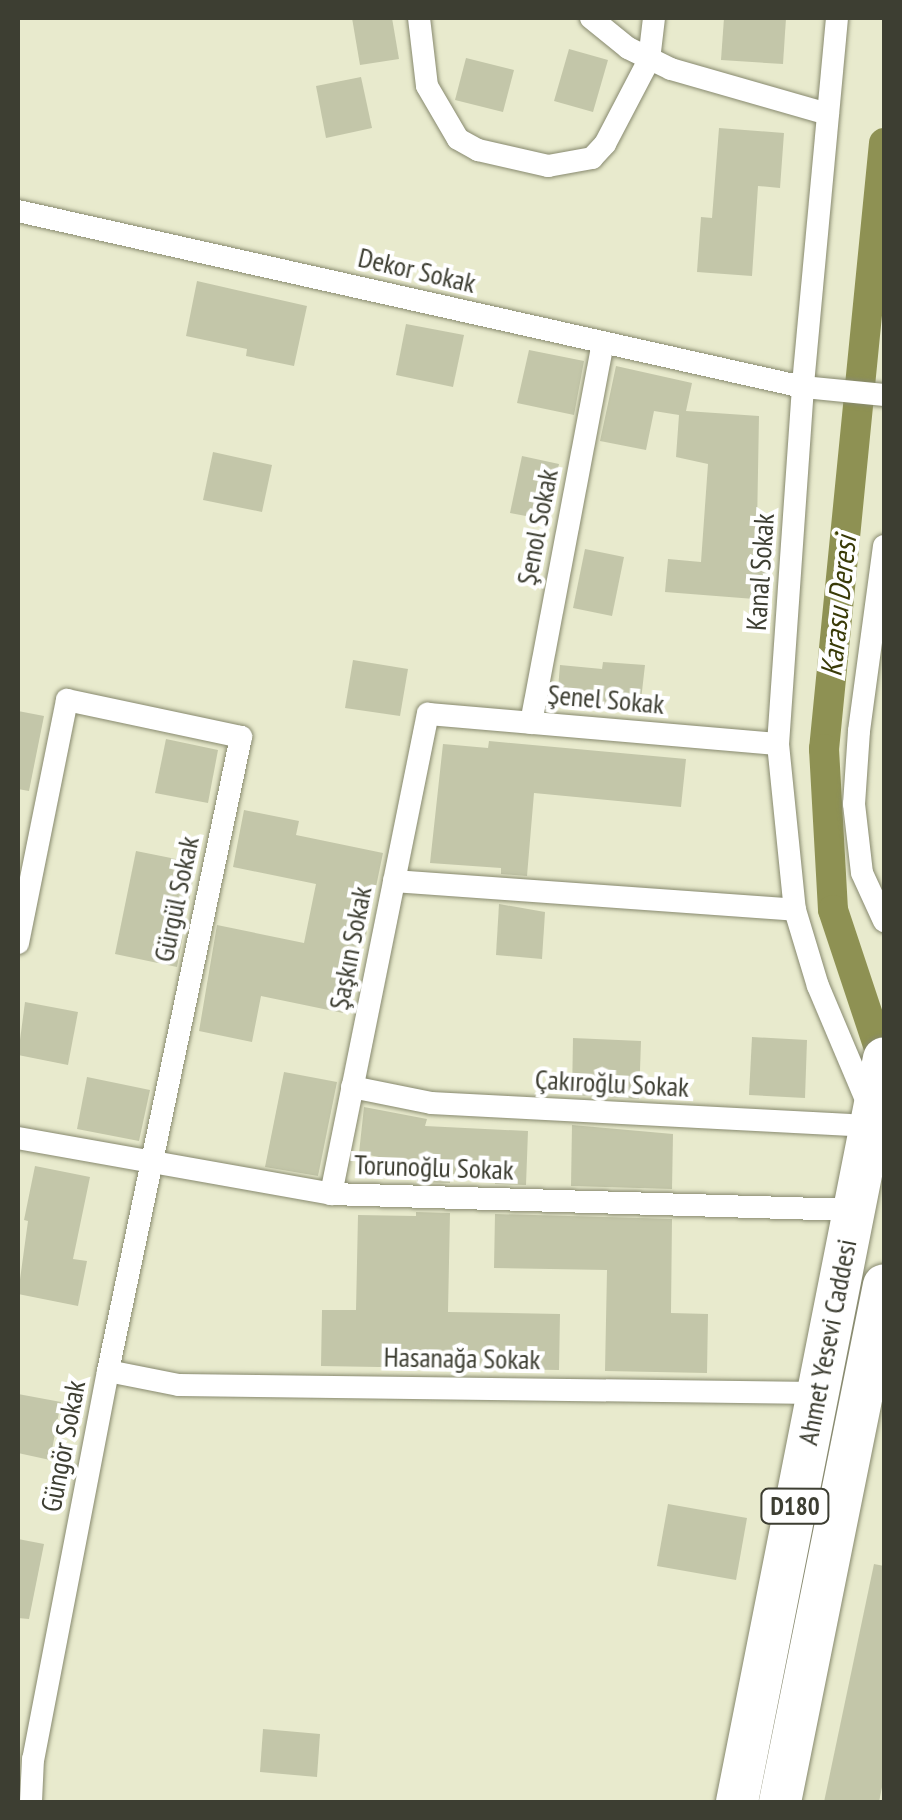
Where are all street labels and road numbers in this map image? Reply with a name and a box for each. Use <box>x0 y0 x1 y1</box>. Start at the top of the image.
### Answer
street label: Dekor Sokak <box>355 240 479 300</box>
street label: Şenol Sokak <box>509 466 565 588</box>
street label: Kanal Sokak <box>739 512 781 632</box>
street label: Şenel Sokak <box>546 677 666 721</box>
street label: Gürgül Sokak <box>146 833 206 965</box>
street label: Şaşkın Sokak <box>322 884 378 1012</box>
street label: Çakıroğlu Sokak <box>534 1062 690 1104</box>
street label: Torunoğlu Sokak <box>354 1147 514 1187</box>
street label: Ahmet Yesevi Caddesi <box>791 1236 863 1448</box>
street label: Hasanağa Sokak <box>383 1340 541 1376</box>
street label: Güngör Sokak <box>34 1378 92 1514</box>
road number: D180 <box>760 1486 830 1526</box>

